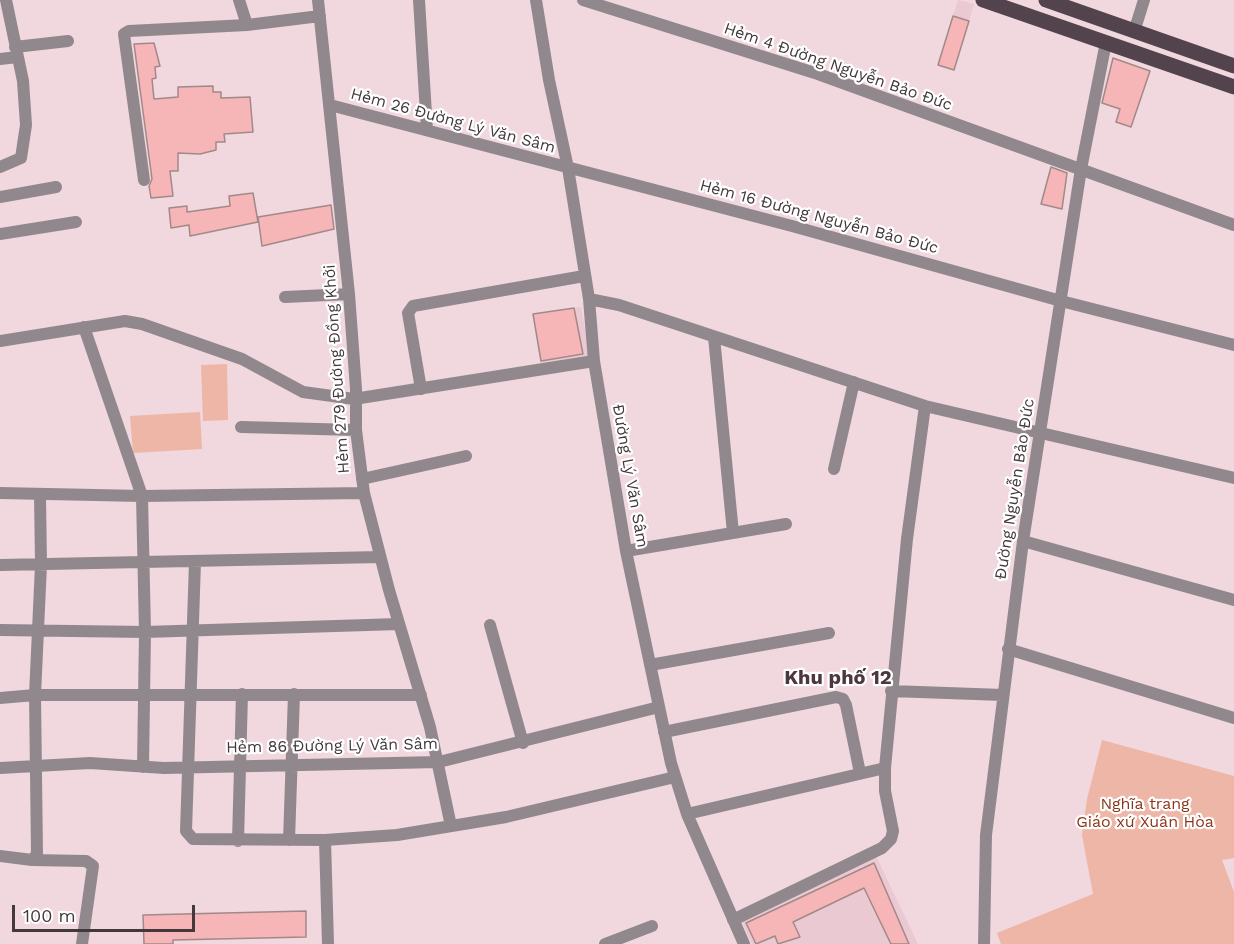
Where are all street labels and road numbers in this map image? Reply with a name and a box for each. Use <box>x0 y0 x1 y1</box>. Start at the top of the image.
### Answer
street label: Hẻm 4 Đường Nguyễn Bảo Đức <box>721 19 955 115</box>
street label: Hẻm 26 Đường Lý Văn Sâm <box>348 84 558 158</box>
street label: Hẻm 16 Đường Nguyễn Bảo Đức <box>698 176 940 258</box>
street label: Hẻm 279 Đường Đồng Khởi <box>320 264 354 474</box>
street label: Đường Nguyễn Bảo Đức <box>991 397 1039 581</box>
street label: Đường Lý Văn Sâm <box>608 403 652 549</box>
street label: Hẻm 86 Đường Lý Văn Sâm <box>226 735 438 757</box>

